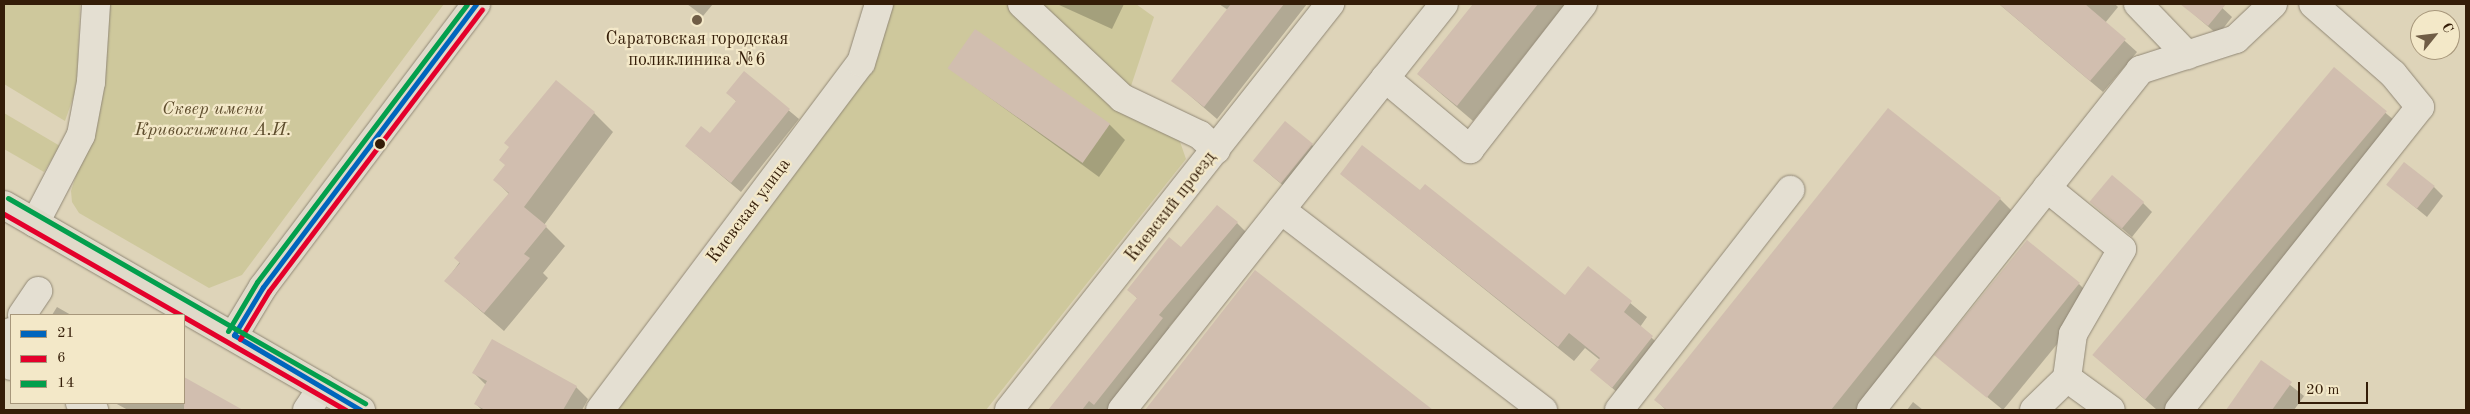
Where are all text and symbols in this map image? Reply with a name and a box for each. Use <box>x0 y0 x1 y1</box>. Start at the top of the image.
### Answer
north arrow <box>2410 10 2460 60</box>
marker: Саратовская городская поликлиника №6 <box>690 13 704 27</box>
text: С <box>2439 21 2456 36</box>
place label: Саратовская городская поликлиника №6 <box>606 29 788 72</box>
park label: Сквер имени Кривохижина А.И. <box>135 99 291 142</box>
unlabelled marker <box>375 139 385 149</box>
street label: Киевский проезд <box>1121 148 1221 266</box>
street label: Киевская улица <box>702 154 796 268</box>
legend <box>10 314 185 404</box>
text: 21 <box>57 326 74 341</box>
text: 6 <box>57 351 66 366</box>
scale bar <box>2300 372 2370 404</box>
text: 14 <box>57 376 74 391</box>
text: 20 m <box>2306 383 2340 398</box>

